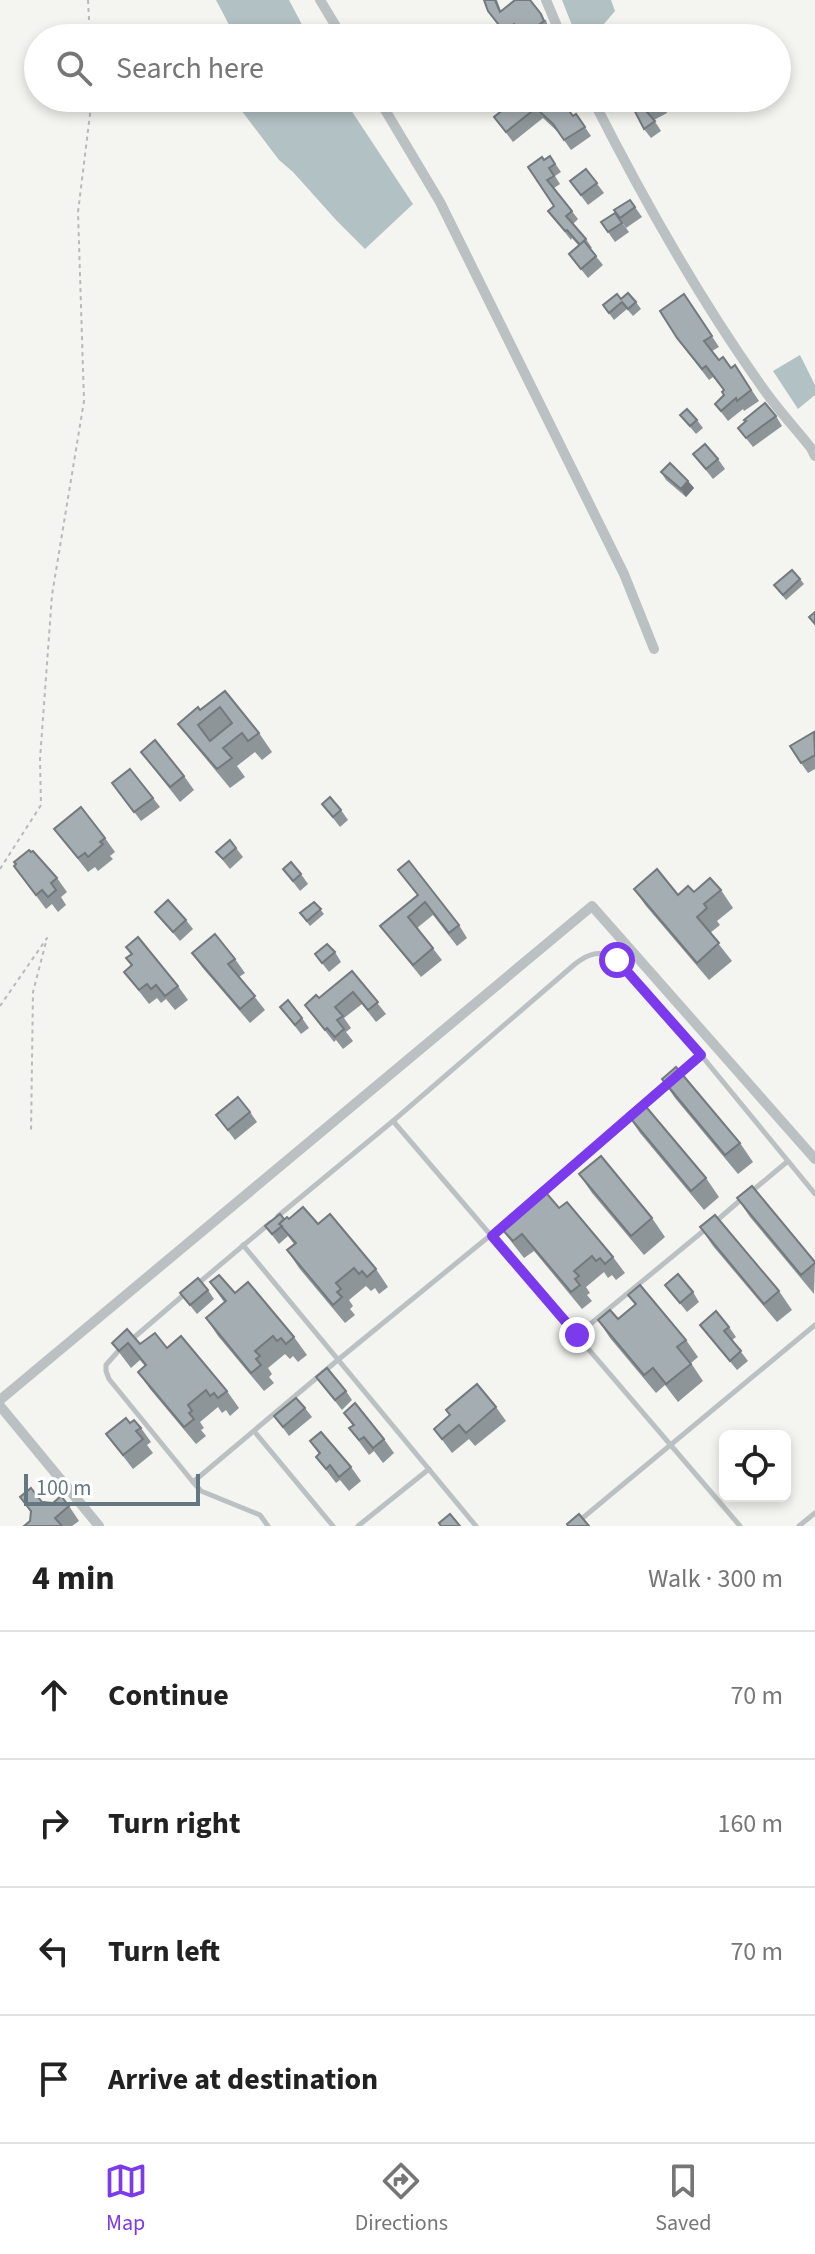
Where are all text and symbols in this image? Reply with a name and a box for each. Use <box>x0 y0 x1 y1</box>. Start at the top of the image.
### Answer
search box <box>24 24 791 112</box>
icon: search <box>52 46 96 90</box>
text: Search here <box>116 47 264 90</box>
route start <box>599 942 635 978</box>
route end <box>559 1317 595 1353</box>
map controls <box>719 1430 791 1502</box>
button: locate <box>719 1430 791 1502</box>
scale bar <box>24 1470 200 1506</box>
text: 100 m <box>36 1472 91 1504</box>
text: 4 min <box>32 1554 115 1603</box>
text: Walk · 300 m <box>648 1560 783 1597</box>
icon: ahead <box>32 1673 76 1717</box>
text: Continue <box>108 1674 229 1717</box>
text: 70 m <box>730 1677 783 1714</box>
icon: right <box>32 1801 76 1845</box>
text: Turn right <box>108 1802 240 1845</box>
text: 160 m <box>717 1805 783 1842</box>
icon: left <box>32 1929 76 1973</box>
text: Turn left <box>108 1930 220 1973</box>
text: 70 m <box>730 1933 783 1970</box>
icon: arrive <box>32 2057 76 2101</box>
text: Arrive at destination <box>108 2058 378 2101</box>
tab: Map <box>104 2159 148 2239</box>
tab: Directions <box>355 2159 448 2239</box>
tab: Saved <box>655 2159 711 2239</box>

